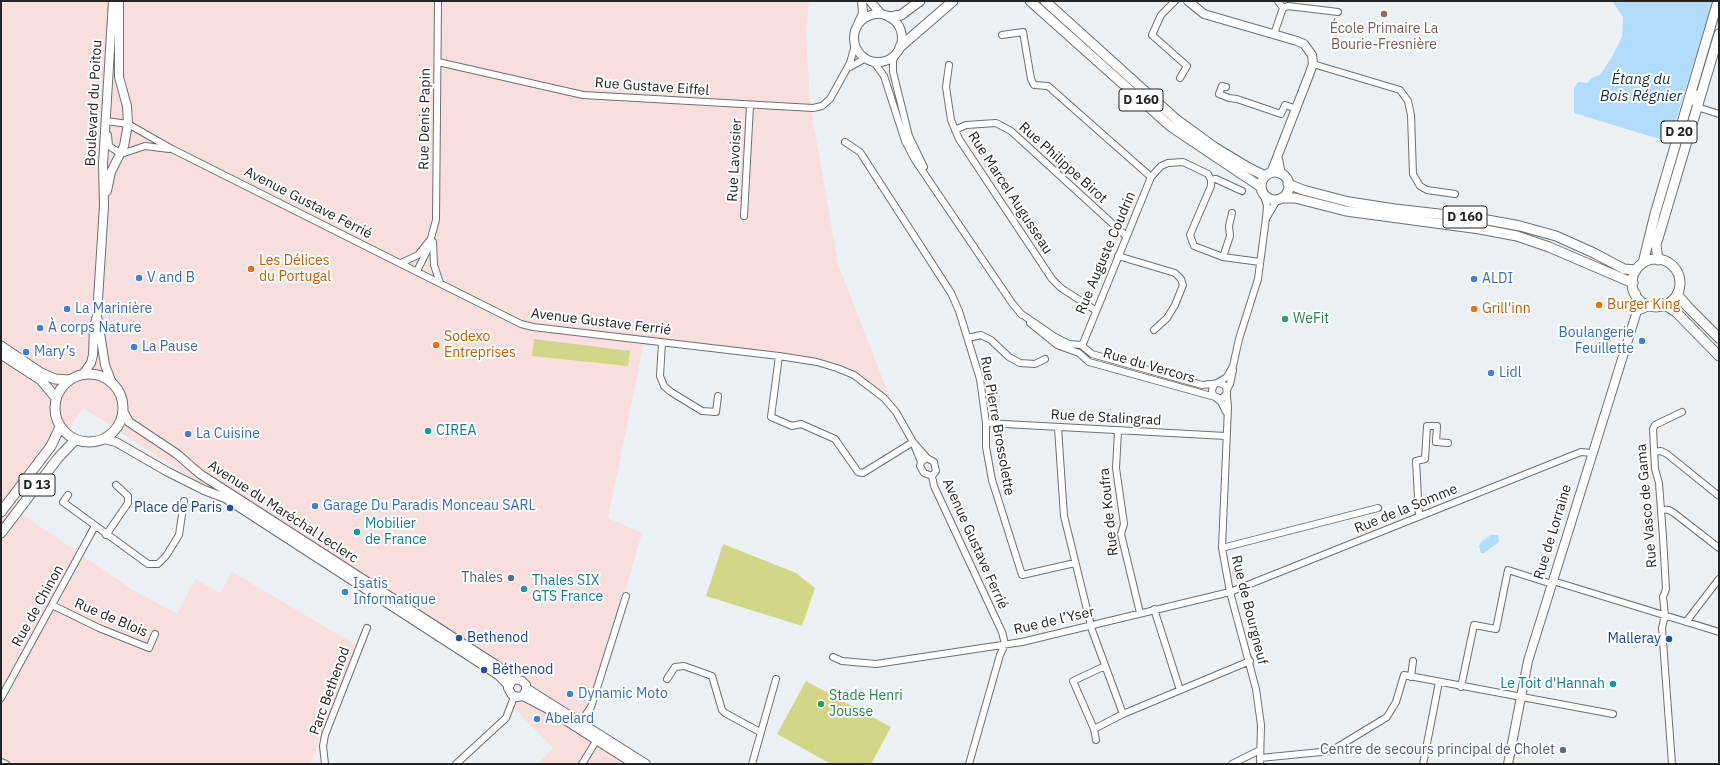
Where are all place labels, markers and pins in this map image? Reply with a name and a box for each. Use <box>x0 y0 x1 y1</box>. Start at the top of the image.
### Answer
marker: École Primaire La Bourie-Fresnière <box>1379 9 1389 19</box>
place label: École Primaire La Bourie-Fresnière <box>1330 21 1438 54</box>
place label: Les Délices du Portugal <box>259 253 331 286</box>
marker: Les Délices du Portugal <box>246 264 256 274</box>
place label: V and B <box>147 270 195 286</box>
place label: ALDI <box>1482 271 1513 287</box>
marker: V and B <box>134 273 144 283</box>
marker: ALDI <box>1469 274 1479 284</box>
place label: Burger King <box>1607 297 1680 313</box>
marker: Burger King <box>1594 300 1604 310</box>
place label: La Marinière <box>75 301 152 317</box>
place label: Grill'inn <box>1482 301 1531 317</box>
marker: La Marinière <box>62 304 72 314</box>
marker: Grill'inn <box>1469 304 1479 314</box>
place label: WeFit <box>1293 311 1329 327</box>
marker: WeFit <box>1280 314 1290 324</box>
place label: À corps Nature <box>48 320 141 336</box>
marker: À corps Nature <box>35 323 45 333</box>
place label: Boulangerie Feuillette <box>1559 325 1634 358</box>
place label: Sodexo Entreprises <box>444 329 516 362</box>
marker: Boulangerie Feuillette <box>1637 336 1647 346</box>
place label: La Pause <box>142 339 198 355</box>
marker: Sodexo Entreprises <box>431 340 441 350</box>
marker: La Pause <box>129 342 139 352</box>
place label: Mary’s <box>34 344 76 360</box>
marker: Mary’s <box>21 347 31 357</box>
place label: Lidl <box>1499 365 1521 381</box>
marker: Lidl <box>1486 368 1496 378</box>
place label: CIREA <box>436 423 476 439</box>
place label: La Cuisine <box>196 426 260 442</box>
marker: CIREA <box>423 426 433 436</box>
marker: La Cuisine <box>183 429 193 439</box>
place label: Garage Du Paradis Monceau SARL <box>323 498 535 514</box>
place label: Place de Paris <box>134 500 222 516</box>
marker: Garage Du Paradis Monceau SARL <box>310 501 320 511</box>
marker: Place de Paris <box>225 503 235 513</box>
place label: Mobilier de France <box>365 516 427 548</box>
marker: Mobilier de France <box>352 527 362 537</box>
place label: Thales <box>461 570 503 586</box>
marker: Thales <box>506 573 516 583</box>
place label: Thales SIX GTS France <box>532 573 603 606</box>
place label: Isatis Informatique <box>353 576 436 608</box>
marker: Thales SIX GTS France <box>519 584 529 594</box>
marker: Isatis Informatique <box>340 587 350 597</box>
place label: Bethenod <box>467 630 528 646</box>
place label: Malleray <box>1607 631 1661 647</box>
marker: Bethenod <box>454 633 464 643</box>
marker: Malleray <box>1664 634 1674 644</box>
place label: Béthenod <box>492 662 553 678</box>
marker: Béthenod <box>479 665 489 675</box>
place label: Le Toit d'Hannah <box>1500 676 1605 692</box>
marker: Le Toit d'Hannah <box>1608 679 1618 689</box>
place label: Dynamic Moto <box>578 686 668 702</box>
place label: Stade Henri Jousse <box>829 688 903 720</box>
marker: Dynamic Moto <box>565 689 575 699</box>
marker: Stade Henri Jousse <box>816 699 826 709</box>
place label: Abelard <box>545 711 594 727</box>
marker: Abelard <box>532 714 542 724</box>
place label: Centre de secours principal de Cholet <box>1320 742 1555 758</box>
marker: Centre de secours principal de Cholet <box>1558 745 1568 755</box>

